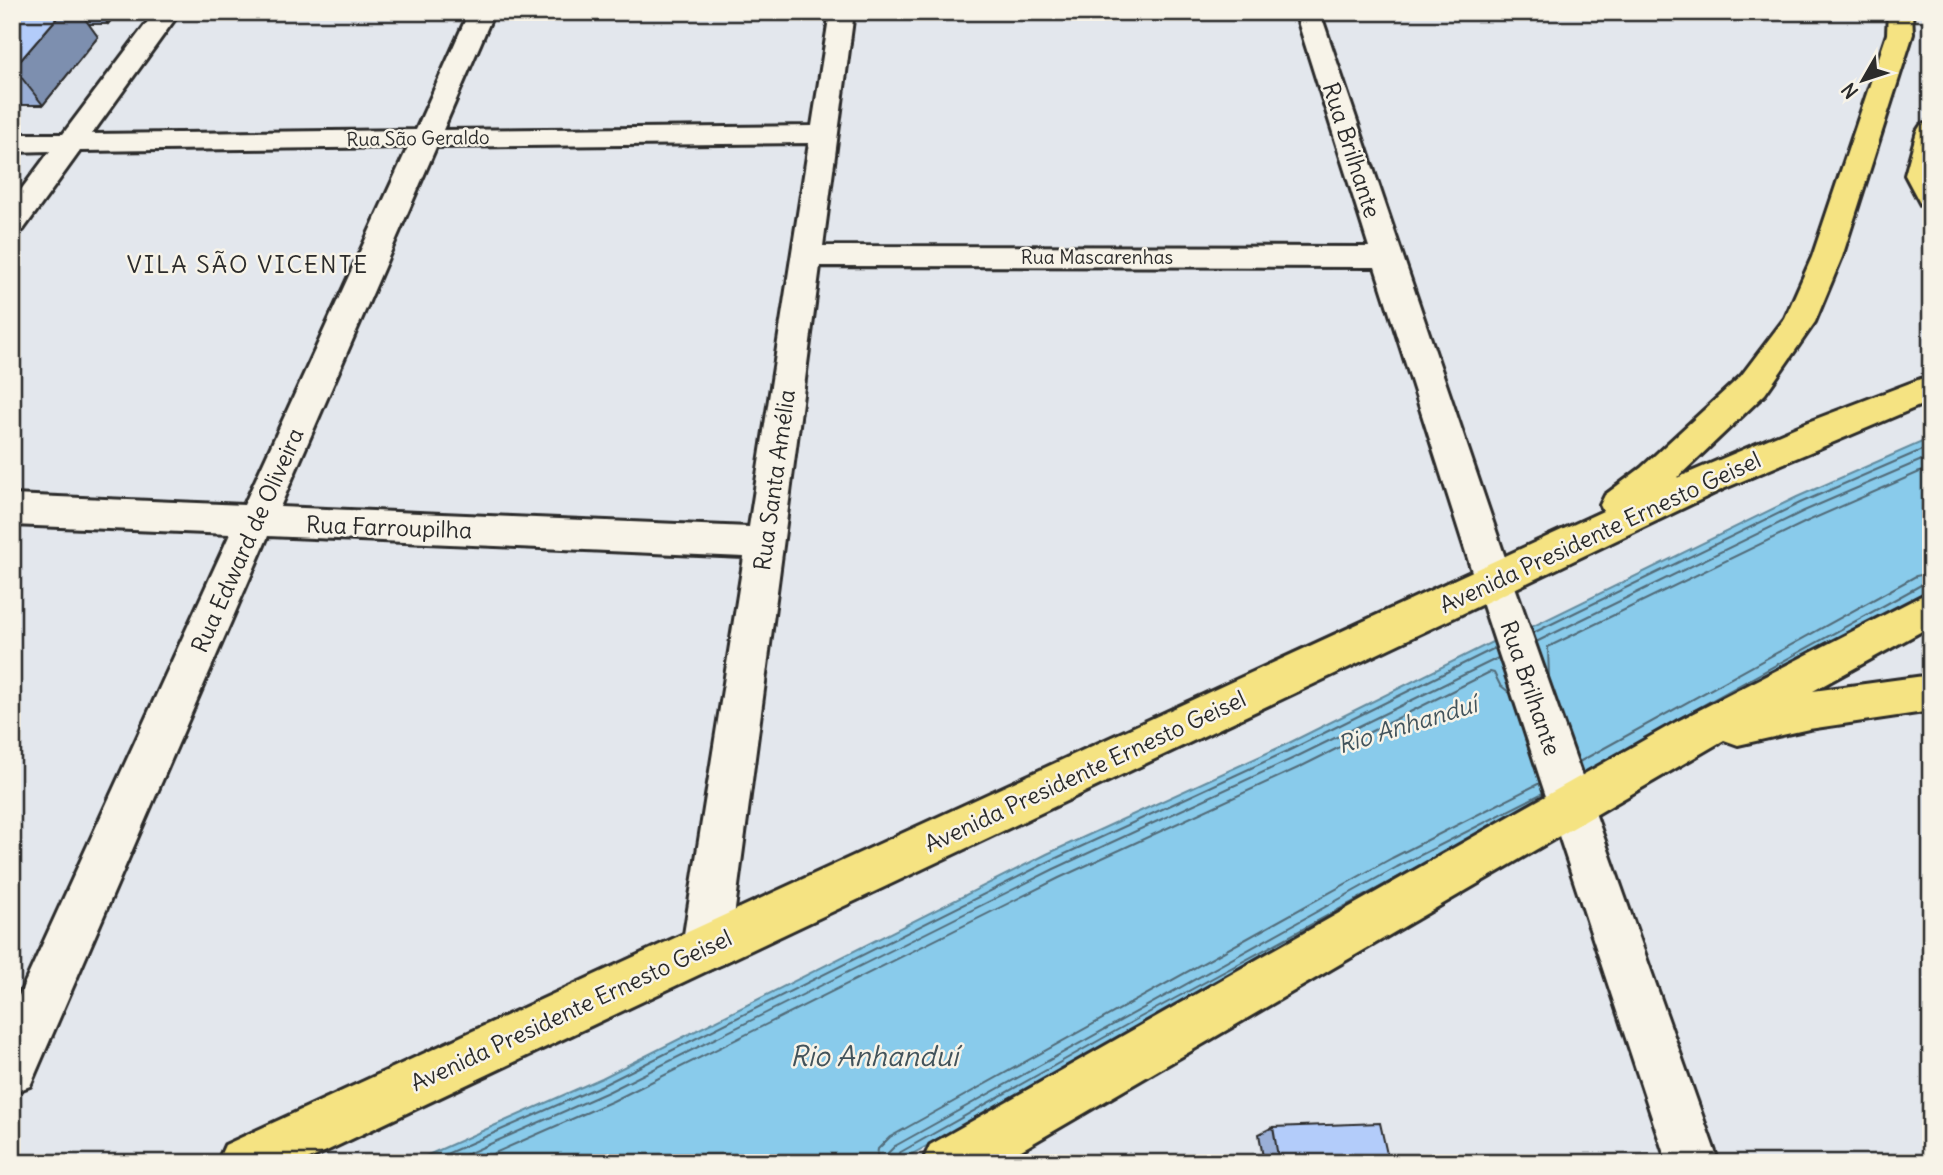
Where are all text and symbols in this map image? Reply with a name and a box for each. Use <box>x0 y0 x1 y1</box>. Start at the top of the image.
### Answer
north arrow <box>1828 46 1898 116</box>
text: N <box>1836 78 1863 103</box>
street label: Rua Brilhante <box>1316 79 1388 221</box>
street label: Rua São Geraldo <box>346 125 490 151</box>
street label: Rua Mascarenhas <box>1021 245 1173 269</box>
district label: VILA SÃO VICENTE <box>127 249 369 279</box>
street label: Rua Santa Amélia <box>747 388 801 572</box>
street label: Rua Edward de Oliveira <box>184 423 310 657</box>
street label: Avenida Presidente Ernesto Geisel <box>1435 445 1765 619</box>
street label: Rua Farroupilha <box>305 510 473 544</box>
street label: Rua Brilhante <box>1494 617 1568 759</box>
street label: Avenida Presidente Ernesto Geisel <box>920 684 1250 858</box>
water label: Rio Anhanduí <box>1334 687 1485 759</box>
street label: Avenida Presidente Ernesto Geisel <box>406 923 736 1097</box>
water label: Rio Anhanduí <box>790 1038 963 1074</box>

